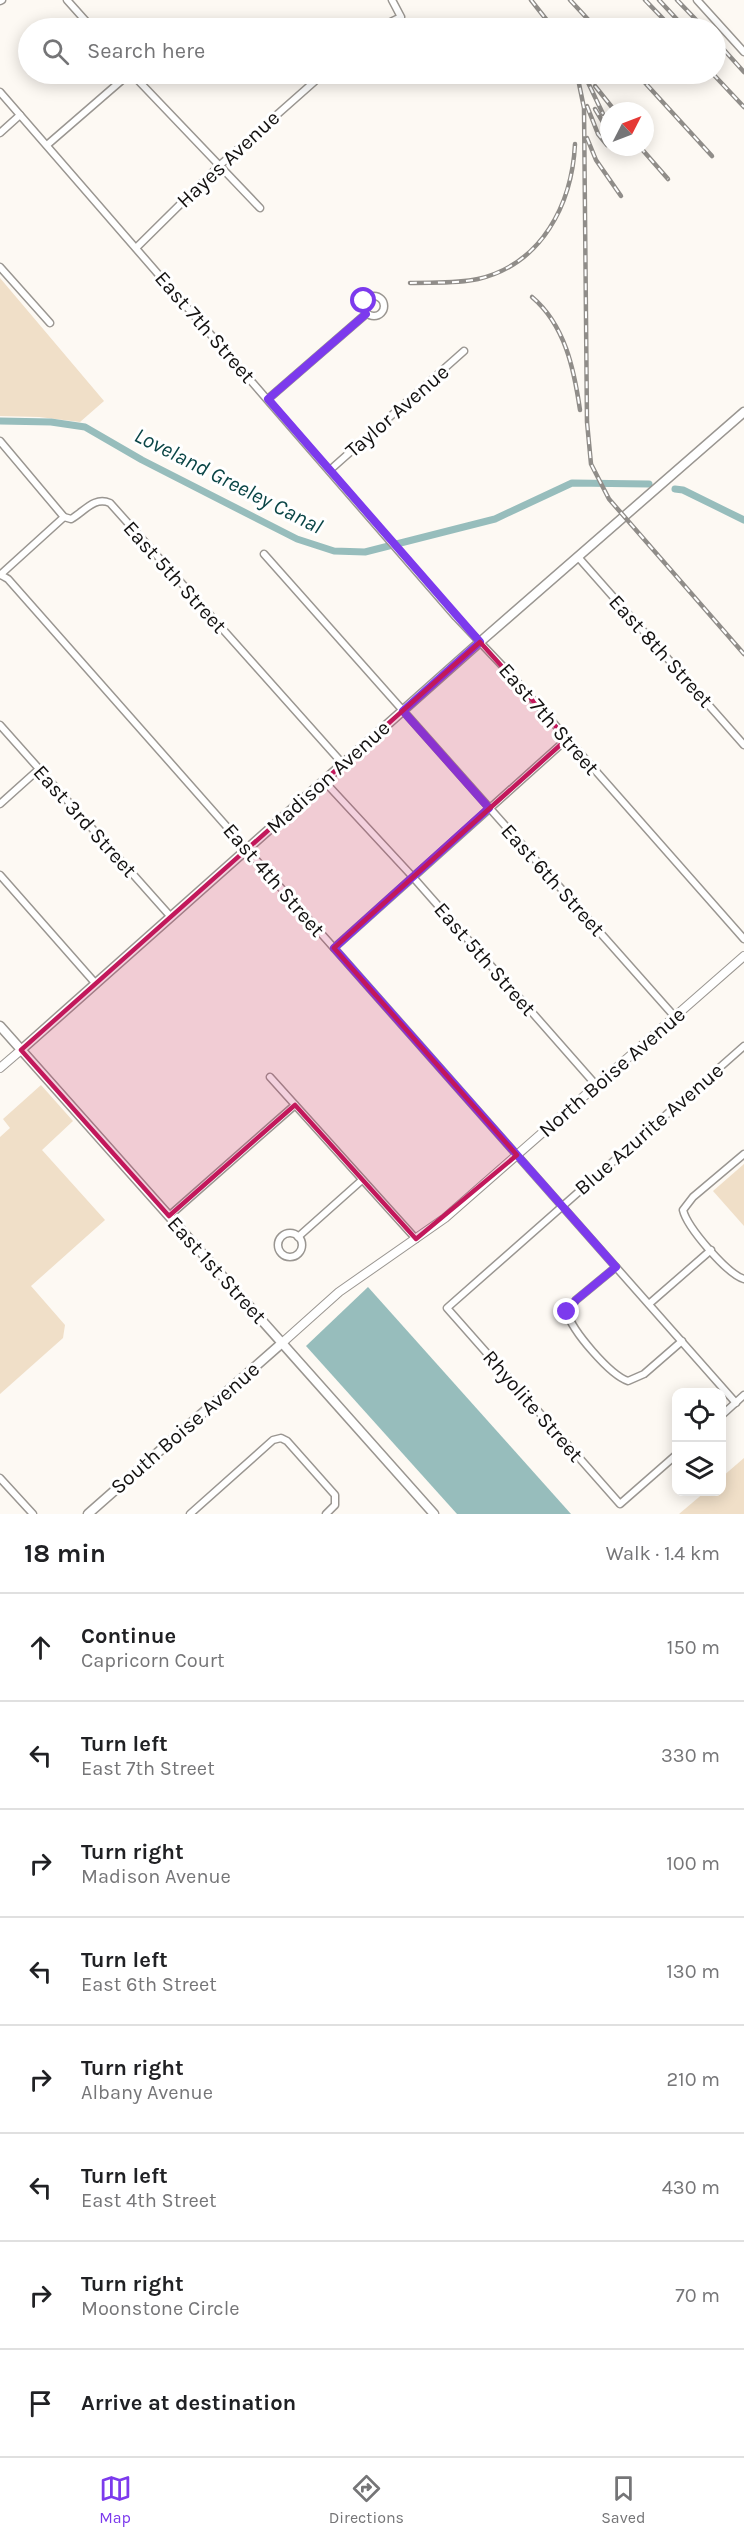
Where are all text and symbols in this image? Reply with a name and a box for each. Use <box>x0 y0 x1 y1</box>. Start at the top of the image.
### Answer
search box <box>18 18 726 84</box>
icon: search <box>39 35 72 68</box>
text: Search here <box>87 38 205 64</box>
north arrow <box>600 102 654 156</box>
street label: Hayes Avenue <box>172 105 284 213</box>
street label: East 7th Street <box>150 266 260 388</box>
route start <box>350 287 376 313</box>
street label: Taylor Avenue <box>340 360 454 462</box>
water label: Loveland Greeley Canal <box>130 422 327 540</box>
street label: East 5th Street <box>118 516 232 638</box>
street label: East 8th Street <box>604 590 718 712</box>
street label: East 7th Street <box>494 658 604 780</box>
street label: Madison Avenue <box>262 715 394 839</box>
street label: East 3rd Street <box>28 760 142 882</box>
street label: East 4th Street <box>218 818 330 942</box>
street label: East 6th Street <box>496 819 610 941</box>
street label: East 5th Street <box>429 897 541 1021</box>
street label: North Boise Avenue <box>534 1002 690 1142</box>
street label: Blue Azurite Avenue <box>570 1058 728 1200</box>
street label: East 1st Street <box>163 1212 271 1329</box>
route end <box>553 1298 579 1324</box>
street label: Rhyolite Street <box>478 1345 588 1467</box>
street label: South Boise Avenue <box>106 1357 264 1499</box>
map controls <box>672 1388 726 1496</box>
button: locate <box>672 1388 726 1442</box>
button: layers <box>672 1442 726 1496</box>
text: 18 min <box>24 1538 106 1569</box>
text: Walk · 1.4 km <box>606 1542 720 1565</box>
text: Continue <box>81 1623 176 1649</box>
icon: ahead <box>24 1631 57 1664</box>
text: 150 m <box>667 1636 720 1659</box>
text: Capricorn Court <box>81 1649 225 1672</box>
text: Turn left <box>81 1731 168 1757</box>
icon: left <box>24 1739 57 1772</box>
text: 330 m <box>661 1744 720 1767</box>
text: East 7th Street <box>81 1757 215 1780</box>
text: Turn right <box>81 1839 184 1865</box>
icon: right <box>24 1847 57 1880</box>
text: 100 m <box>666 1852 720 1875</box>
text: Madison Avenue <box>81 1865 231 1888</box>
text: Turn left <box>81 1947 168 1973</box>
icon: left <box>24 1955 57 1988</box>
text: 130 m <box>666 1960 720 1983</box>
text: East 6th Street <box>81 1973 217 1996</box>
text: Turn right <box>81 2055 184 2081</box>
icon: right <box>24 2063 57 2096</box>
text: 210 m <box>666 2068 720 2091</box>
text: Albany Avenue <box>81 2081 213 2104</box>
text: Turn left <box>81 2163 168 2189</box>
icon: left <box>24 2171 57 2204</box>
text: 430 m <box>662 2176 720 2199</box>
text: East 4th Street <box>81 2189 216 2212</box>
text: Turn right <box>81 2271 184 2297</box>
icon: right <box>24 2279 57 2312</box>
text: 70 m <box>675 2284 720 2307</box>
text: Moonstone Circle <box>81 2297 240 2320</box>
icon: arrive <box>24 2387 57 2420</box>
text: Arrive at destination <box>81 2390 296 2416</box>
tab: Map <box>99 2472 132 2527</box>
tab: Directions <box>329 2472 404 2527</box>
tab: Saved <box>601 2472 645 2527</box>

